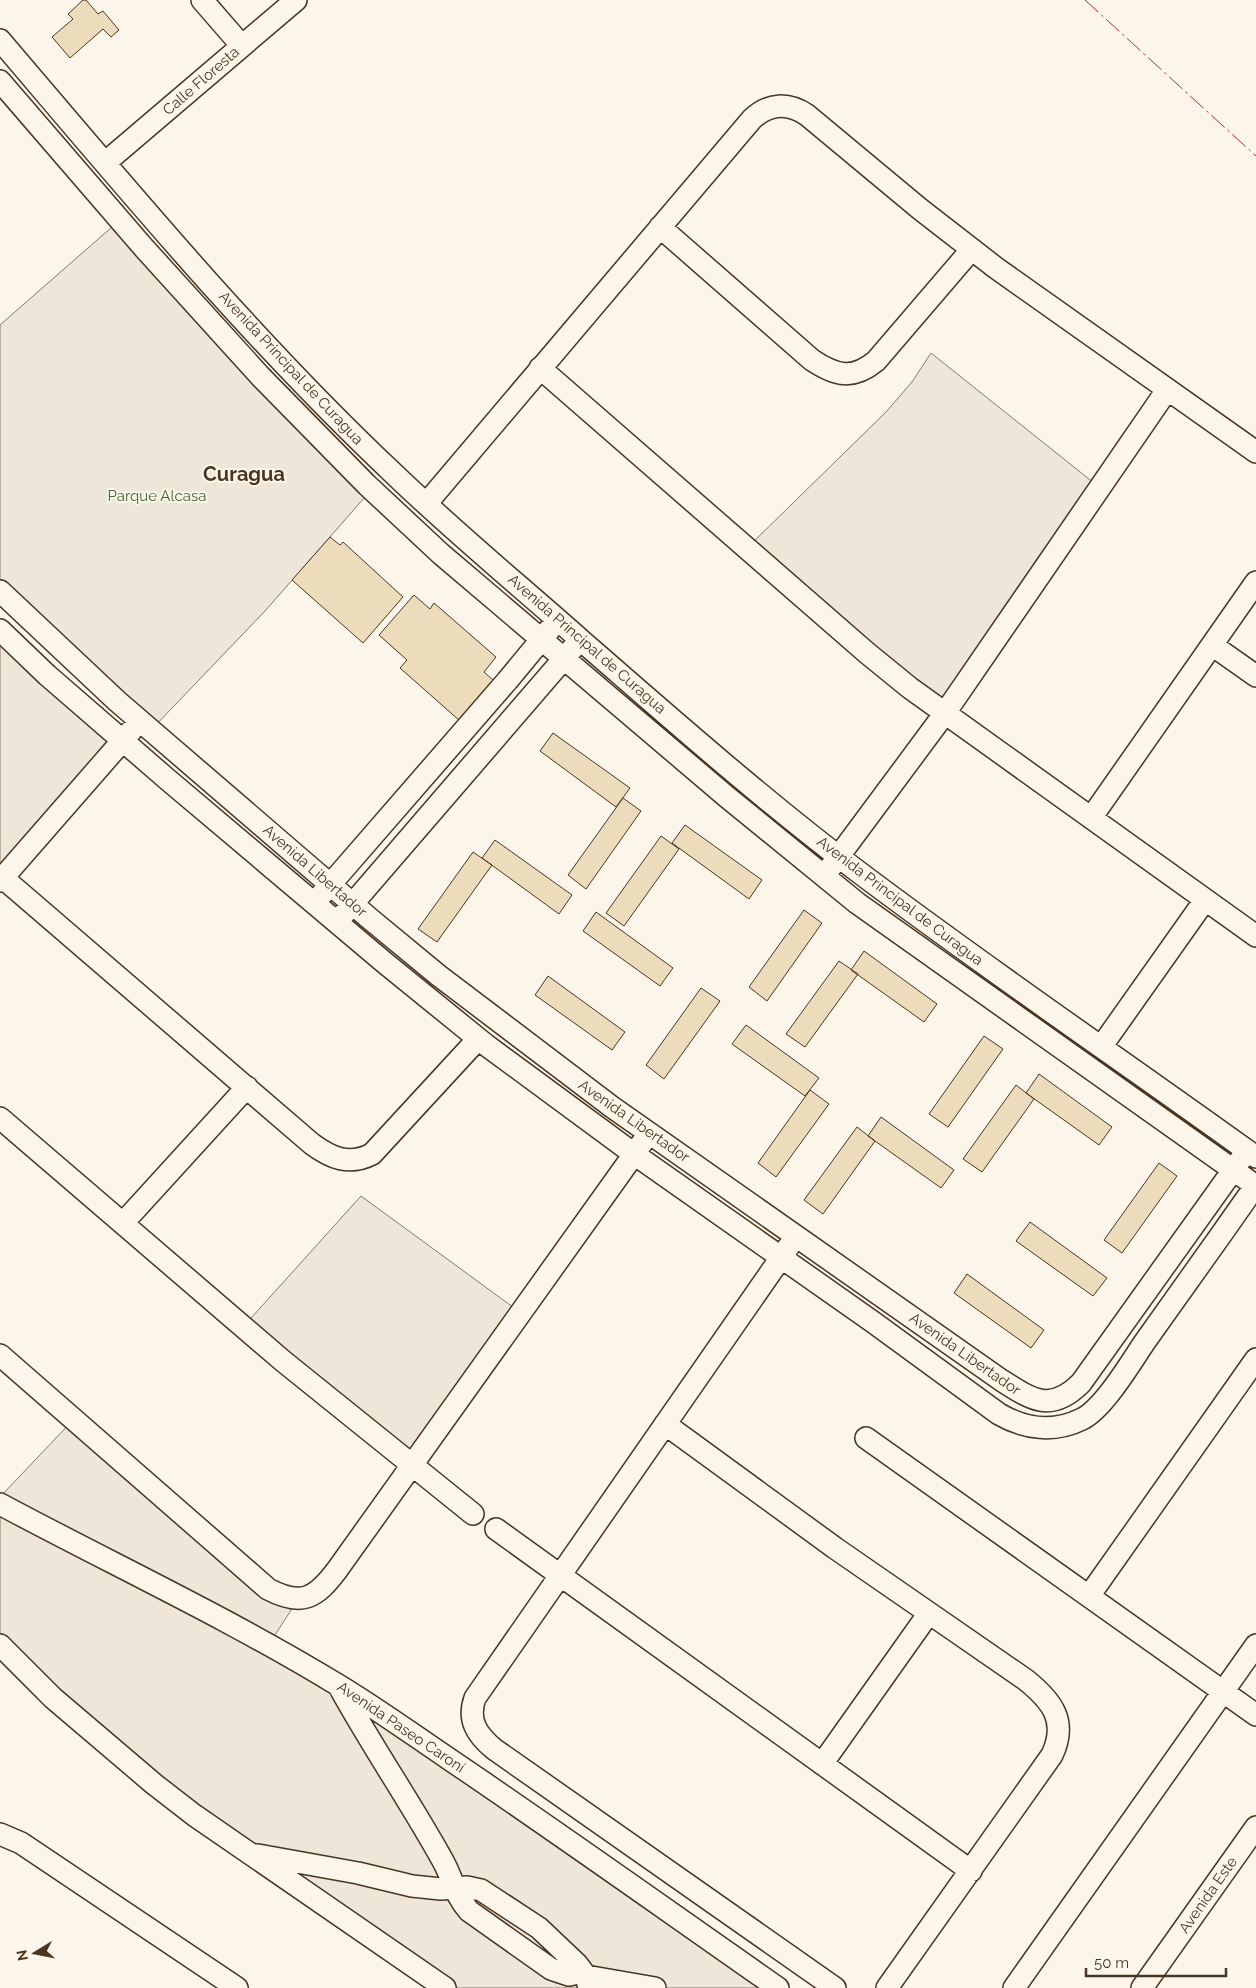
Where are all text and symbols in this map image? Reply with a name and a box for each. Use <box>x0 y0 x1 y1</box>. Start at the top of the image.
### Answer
street label: Calle Floresta <box>159 43 243 119</box>
street label: Avenida Principal de Curagua <box>215 287 367 449</box>
district label: Curagua <box>203 462 285 486</box>
park label: Parque Alcasa <box>108 487 206 505</box>
street label: Avenida Principal de Curagua <box>504 570 670 718</box>
street label: Avenida Libertador <box>259 821 371 921</box>
street label: Avenida Principal de Curagua <box>813 833 987 969</box>
street label: Avenida Libertador <box>575 1076 694 1167</box>
street label: Avenida Libertador <box>906 1309 1025 1400</box>
street label: Avenida Paseo Caroní <box>334 1678 469 1777</box>
street label: Avenida Este <box>1175 1853 1241 1937</box>
north arrow <box>10 1928 60 1978</box>
scale bar <box>1086 1946 1226 1978</box>
text: N <box>13 1949 31 1962</box>
text: 50 m <box>1094 1954 1129 1972</box>

